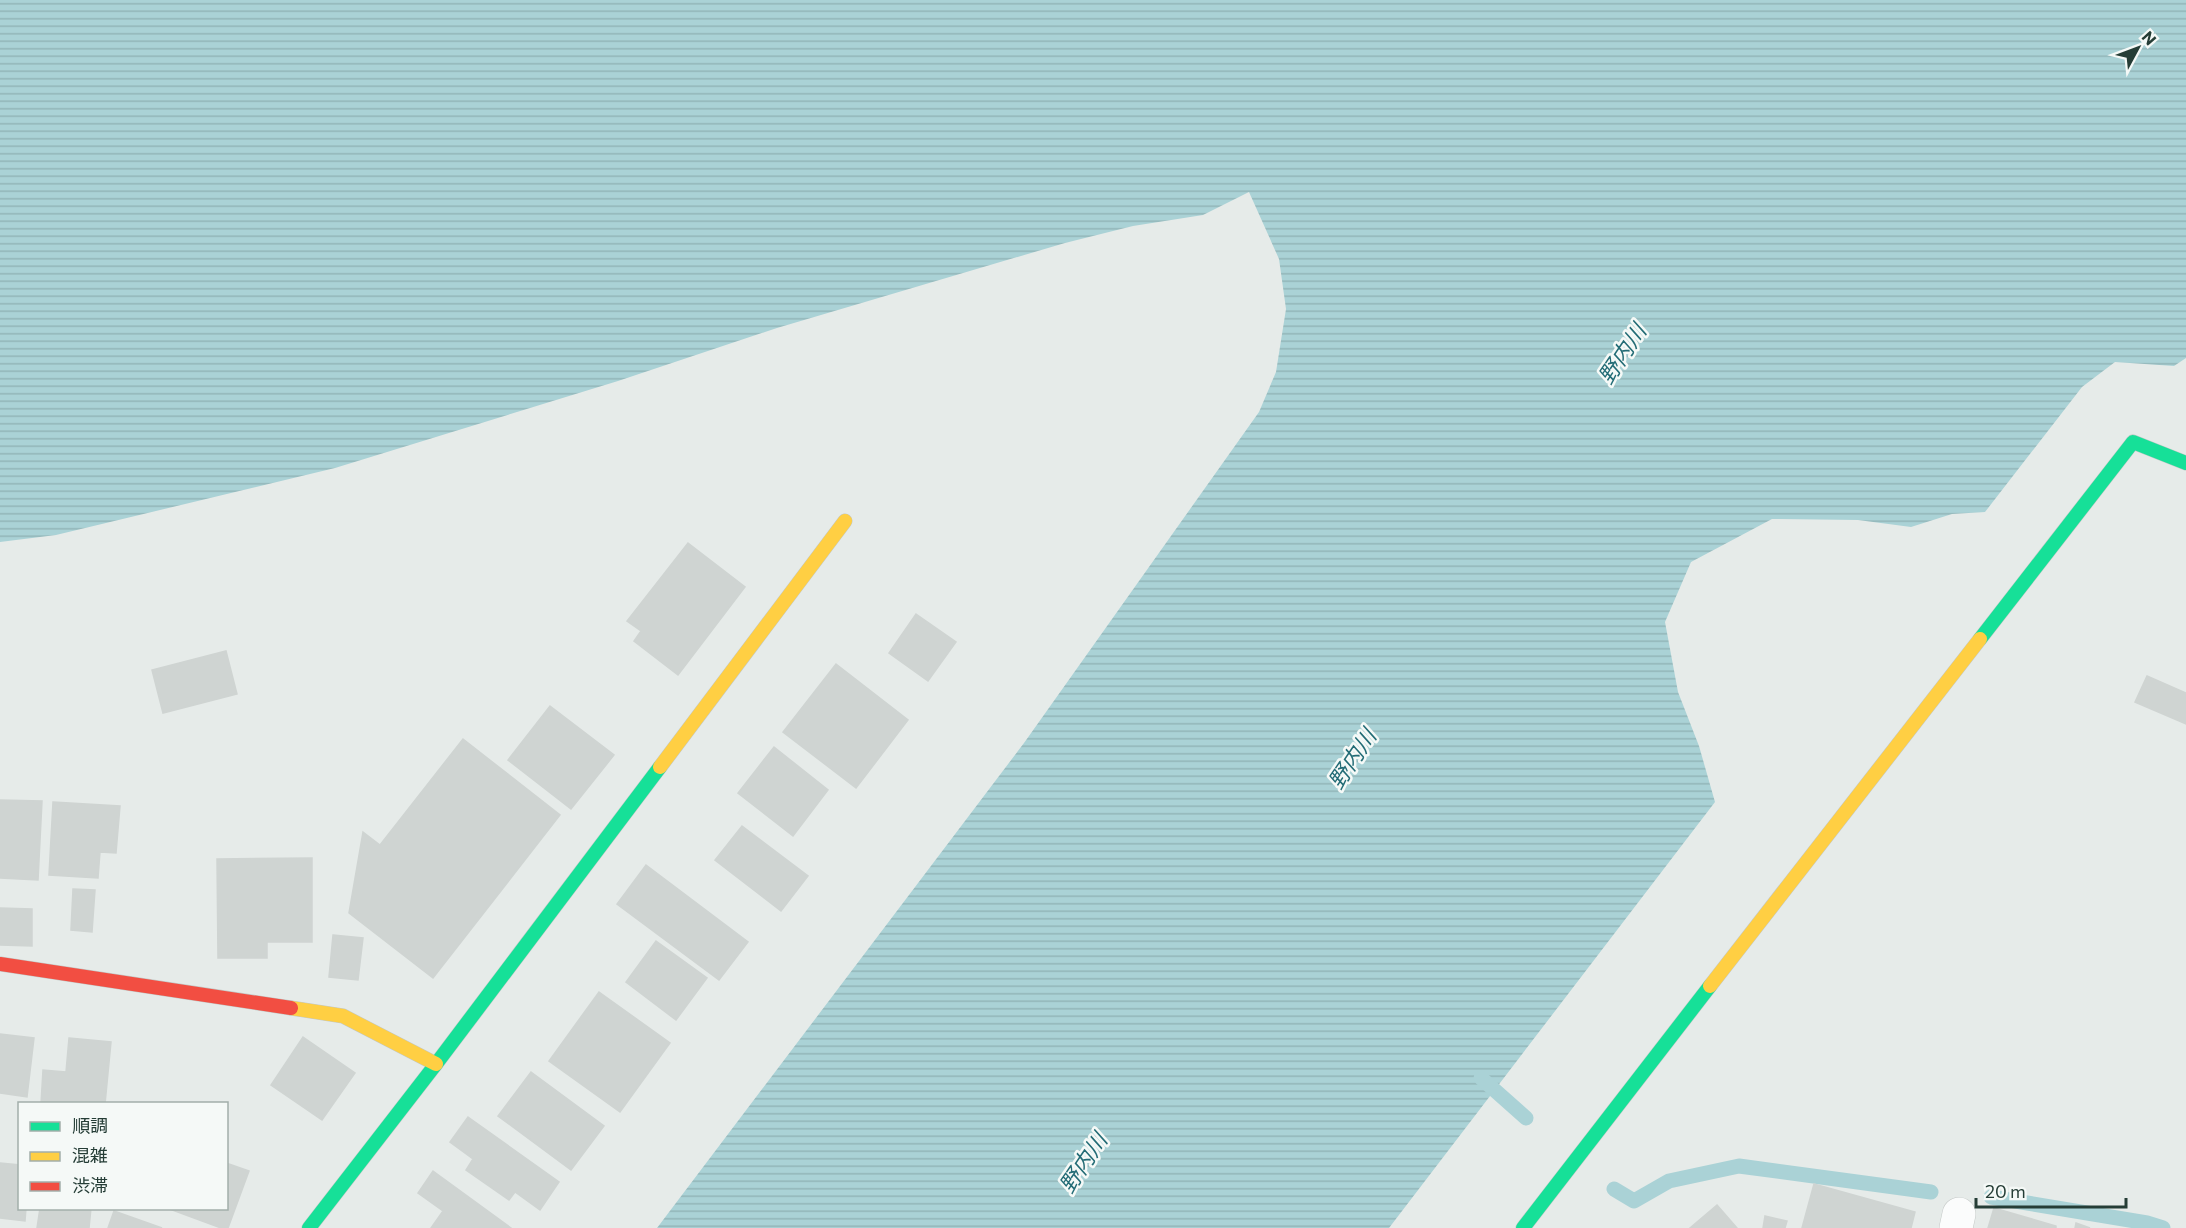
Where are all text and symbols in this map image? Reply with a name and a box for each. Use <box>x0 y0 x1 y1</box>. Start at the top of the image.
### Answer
north arrow <box>2108 18 2168 78</box>
text: N <box>2139 27 2161 49</box>
water label: 野内川 <box>1592 317 1652 389</box>
water label: 野内川 <box>1322 722 1382 794</box>
legend <box>18 1102 228 1210</box>
text: 順調 <box>72 1114 108 1136</box>
water label: 野内川 <box>1053 1126 1113 1198</box>
text: 混雑 <box>72 1144 108 1166</box>
scale bar <box>1976 1171 2126 1209</box>
text: 渋滞 <box>72 1174 108 1196</box>
text: 20 m <box>1985 1180 2026 1202</box>

